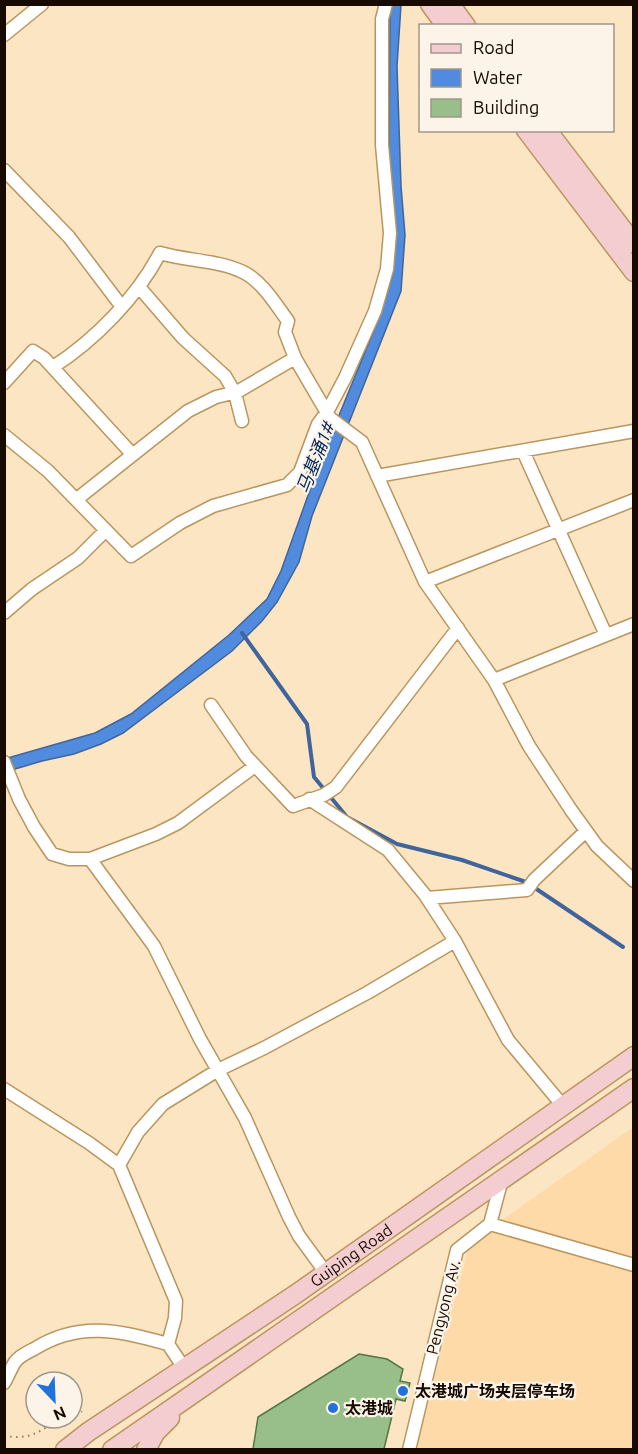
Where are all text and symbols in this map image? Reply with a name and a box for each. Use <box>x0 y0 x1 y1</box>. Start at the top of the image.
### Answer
legend <box>419 24 614 132</box>
text: Road <box>473 37 515 57</box>
text: Water <box>473 67 523 87</box>
text: Building <box>473 97 539 117</box>
water label: 马基涌1# <box>292 418 338 496</box>
street label: Guiping Road <box>307 1220 395 1290</box>
street label: Pengyong Av. <box>423 1258 463 1356</box>
north arrow <box>24 1370 84 1430</box>
place label: 太港城广场夹层停车场 <box>415 1382 575 1400</box>
marker: 太港城广场夹层停车场 <box>396 1384 410 1398</box>
place label: 太港城 <box>345 1399 393 1417</box>
marker: 太港城 <box>326 1401 340 1415</box>
text: N <box>51 1403 69 1424</box>

